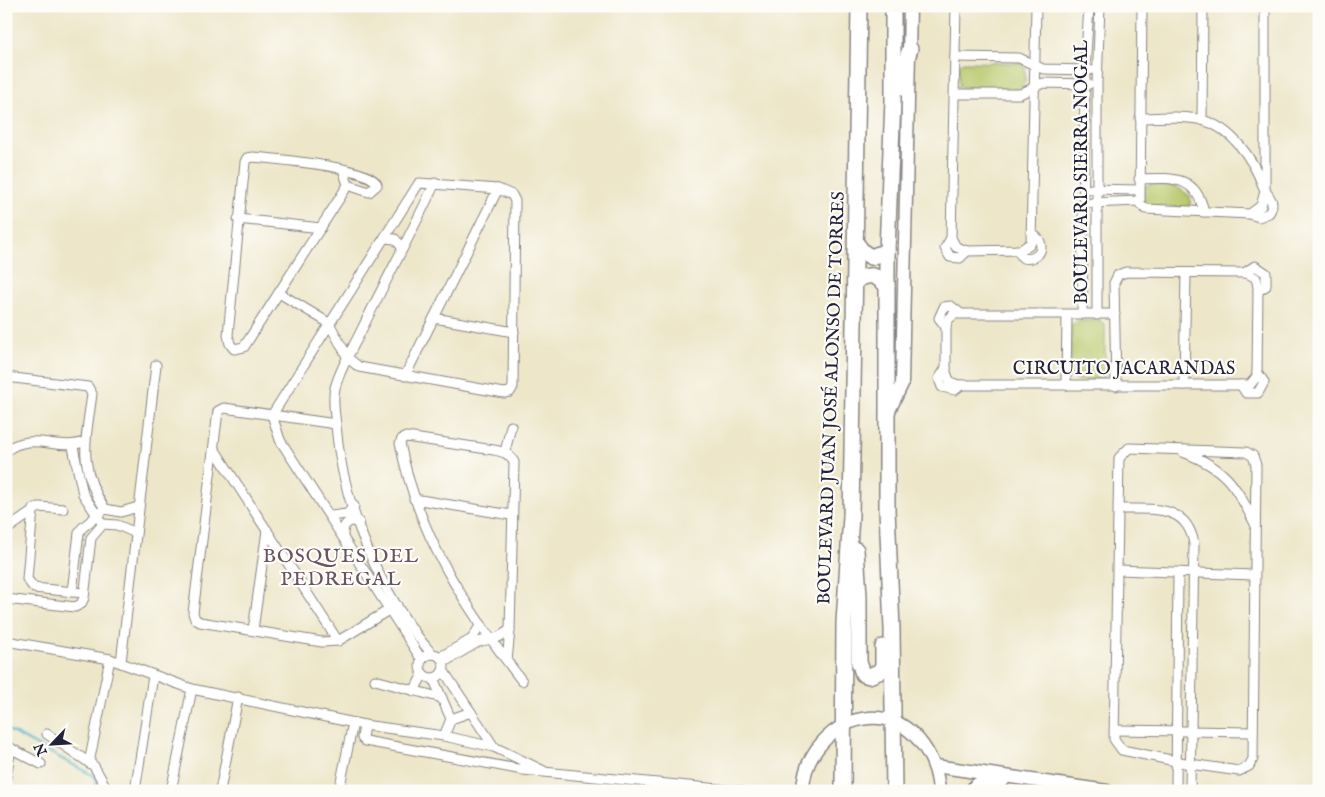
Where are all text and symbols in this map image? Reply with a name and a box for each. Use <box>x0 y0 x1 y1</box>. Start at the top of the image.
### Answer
street label: BOULEVARD SIERRA NOGAL <box>1071 40 1094 304</box>
street label: BOULEVARD JUAN JOSÉ ALONSO DE TORRES <box>811 191 851 605</box>
street label: CIRCUITO JACARANDAS <box>1013 358 1235 381</box>
district label: BOSQUES DEL PEDREGAL <box>263 544 419 592</box>
north arrow <box>28 720 78 770</box>
text: N <box>30 740 52 759</box>

